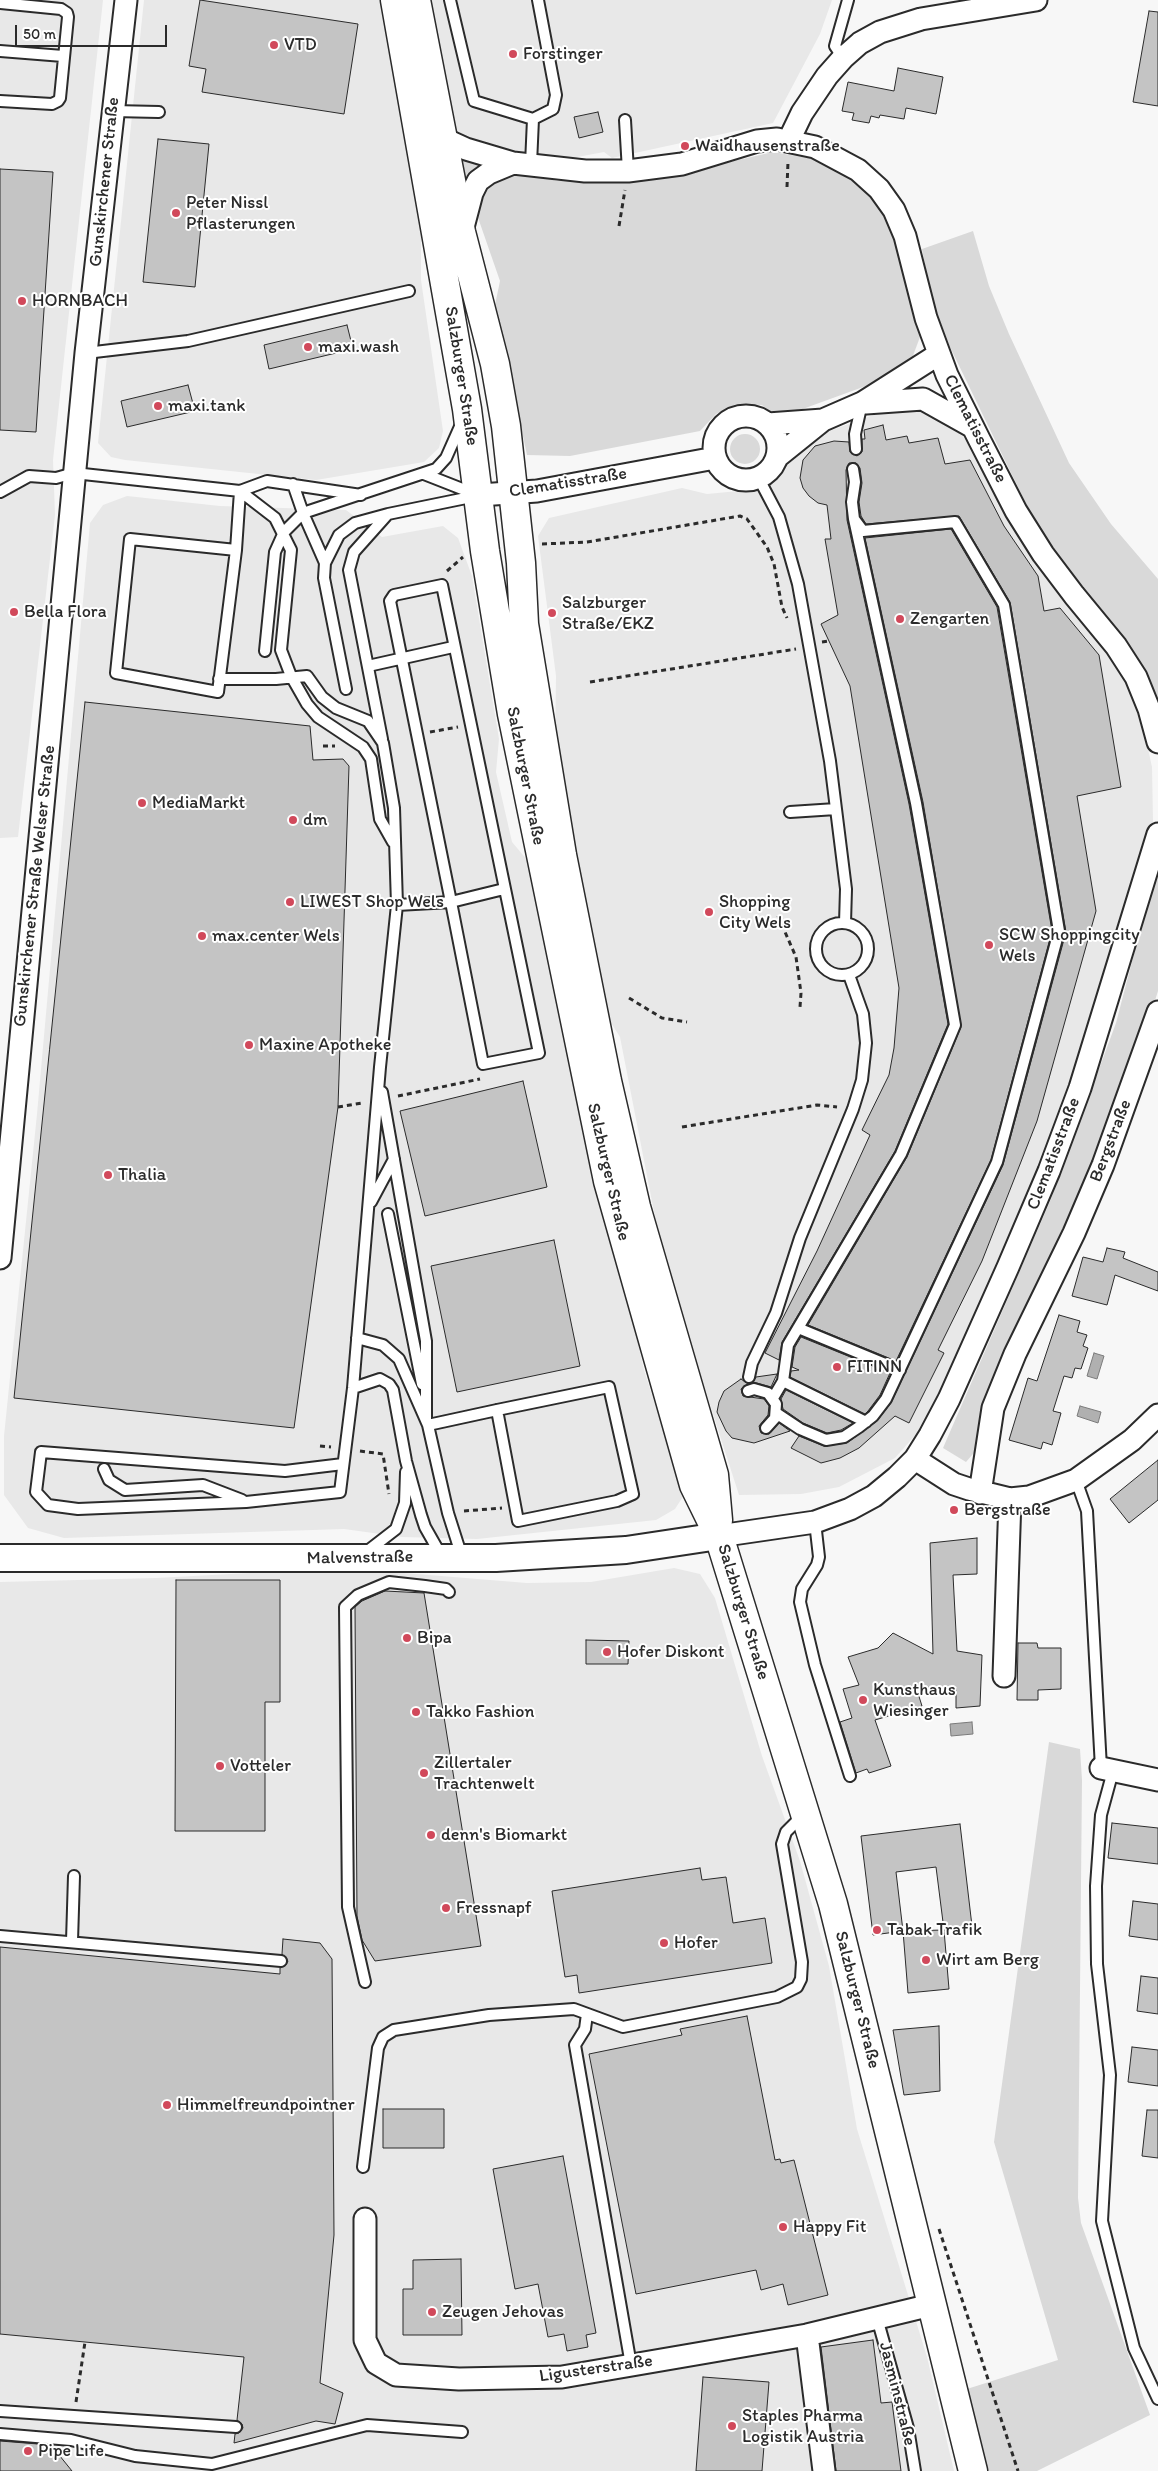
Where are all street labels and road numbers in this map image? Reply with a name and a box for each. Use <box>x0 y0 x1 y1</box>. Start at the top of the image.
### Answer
street label: Gunskirchener Straße <box>85 96 125 268</box>
street label: Salzburger Straße <box>439 305 483 447</box>
street label: Clematisstraße <box>938 371 1012 487</box>
street label: Clematisstraße <box>508 463 628 503</box>
street label: Salzburger Straße <box>501 705 549 847</box>
street label: Gunskirchener Straße Welser Straße <box>9 744 61 1028</box>
street label: Clematisstraße <box>1023 1095 1085 1213</box>
street label: Bergstraße <box>1085 1097 1137 1185</box>
street label: Salzburger Straße <box>582 1101 634 1243</box>
street label: Salzburger Straße <box>712 1542 774 1682</box>
street label: Malvenstraße <box>307 1546 413 1570</box>
street label: Salzburger Straße <box>829 1929 885 2071</box>
street label: Jasminstraße <box>874 2340 920 2448</box>
street label: Ligusterstraße <box>538 2350 654 2388</box>

